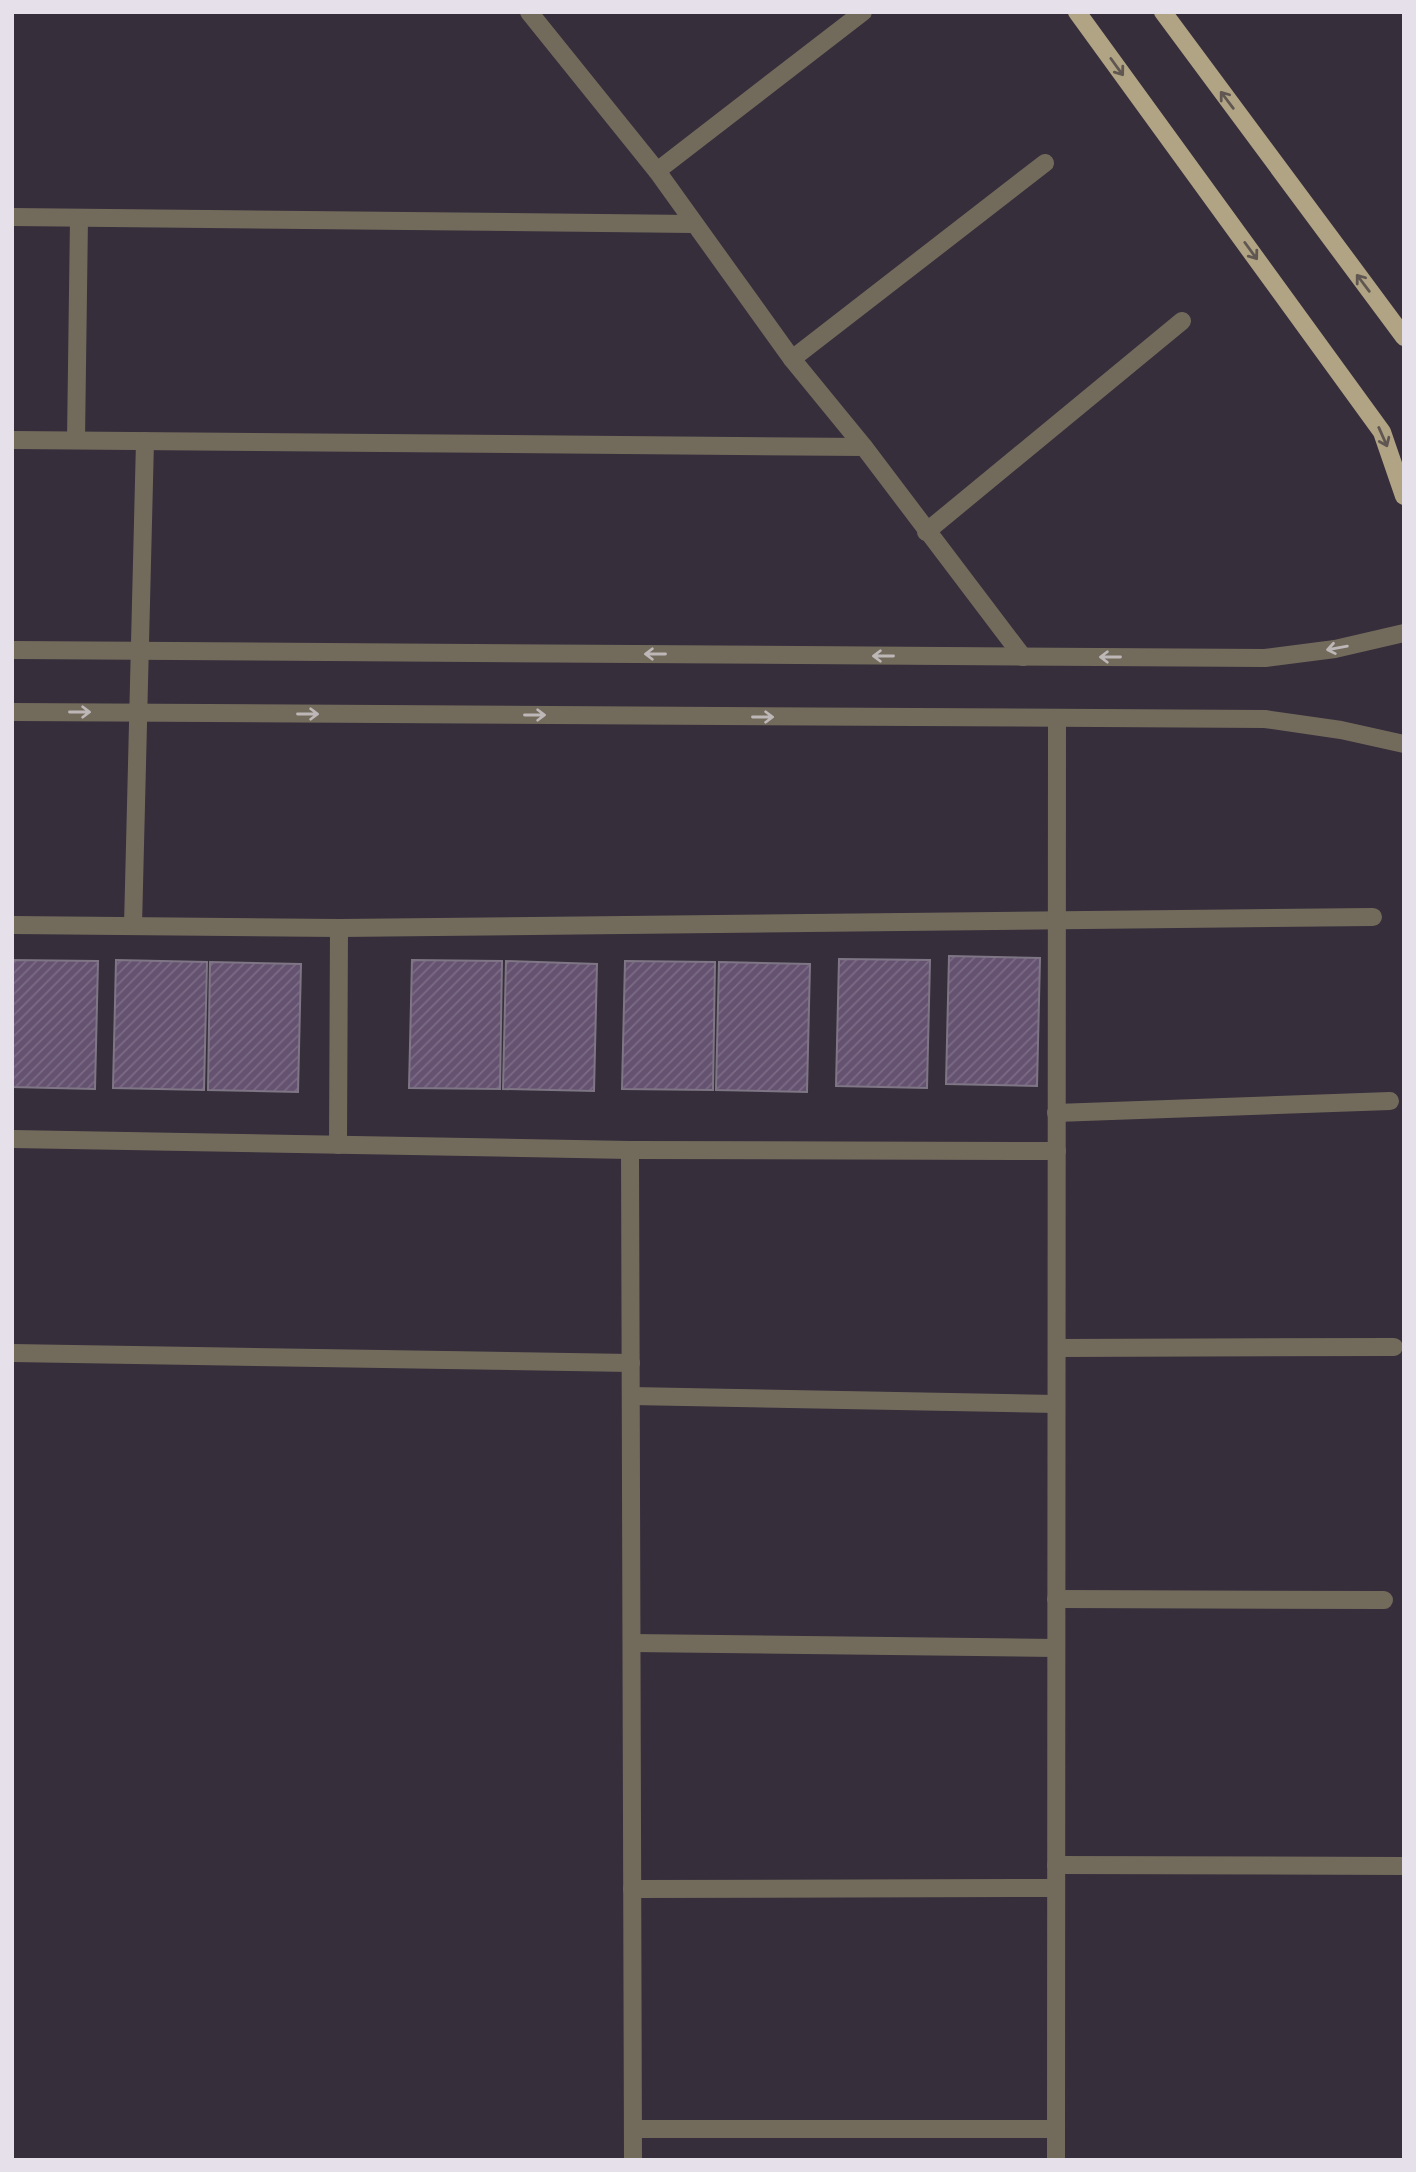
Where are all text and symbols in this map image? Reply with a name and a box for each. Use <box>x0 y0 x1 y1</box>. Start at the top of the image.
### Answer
one-way arrow <box>1109 58 1124 77</box>
one-way arrow <box>1220 91 1234 110</box>
one-way arrow <box>1243 242 1258 261</box>
one-way arrow <box>1356 273 1371 292</box>
one-way arrow <box>1377 426 1390 447</box>
one-way arrow <box>1326 642 1349 655</box>
one-way arrow <box>644 647 667 661</box>
one-way arrow <box>872 649 895 663</box>
one-way arrow <box>1099 650 1122 664</box>
one-way arrow <box>69 706 92 719</box>
one-way arrow <box>296 707 319 721</box>
one-way arrow <box>524 708 547 722</box>
one-way arrow <box>751 710 774 724</box>

